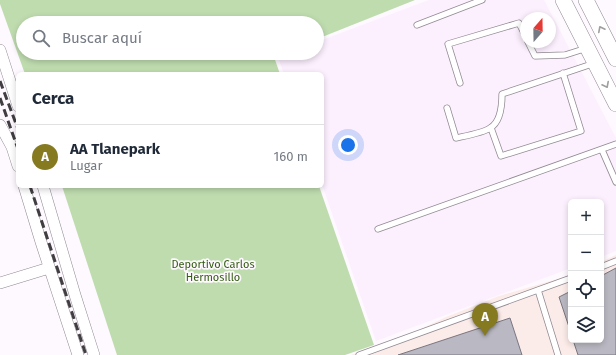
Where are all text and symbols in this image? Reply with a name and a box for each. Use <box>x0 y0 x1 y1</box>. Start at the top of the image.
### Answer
north arrow <box>520 12 556 48</box>
search box <box>16 16 324 60</box>
one-way arrow <box>598 26 606 34</box>
icon: search <box>30 27 52 49</box>
text: Buscar aquí <box>62 29 142 47</box>
one-way arrow <box>601 81 609 88</box>
text: Cerca <box>32 88 74 109</box>
your location <box>338 135 358 155</box>
text: AA Tlanepark <box>70 140 160 158</box>
text: A <box>41 149 49 164</box>
text: 160 m <box>274 149 308 164</box>
text: Lugar <box>70 158 102 173</box>
map controls <box>568 199 604 343</box>
button: + <box>568 199 604 235</box>
button: − <box>568 235 604 271</box>
park label: Deportivo Carlos Hermosillo <box>171 258 255 284</box>
button: locate <box>568 271 604 307</box>
pin: A <box>472 303 498 336</box>
button: layers <box>568 307 604 343</box>

